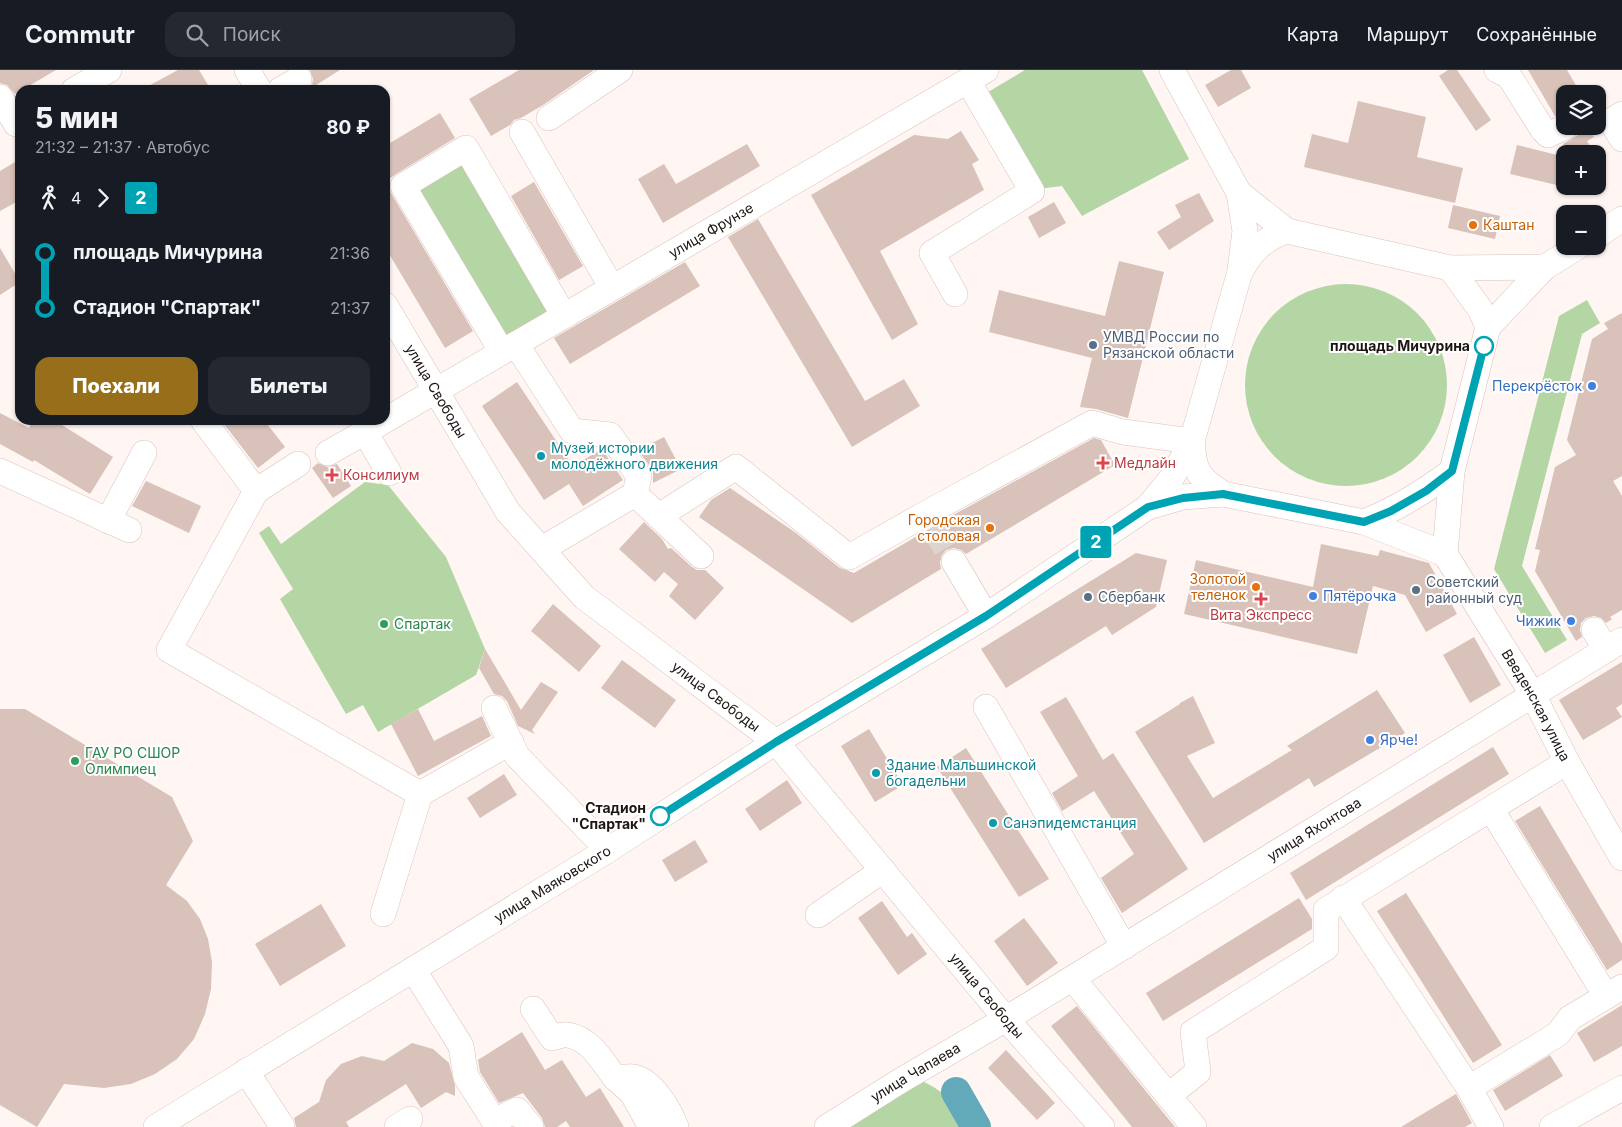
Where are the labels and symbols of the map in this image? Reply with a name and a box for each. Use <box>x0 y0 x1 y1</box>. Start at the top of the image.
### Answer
street label: улица Фрунзе <box>665 199 756 261</box>
place label: Каштан <box>1483 216 1534 233</box>
marker: Каштан <box>1467 219 1479 231</box>
place label: УМВД России по Рязанской области <box>1103 328 1234 361</box>
marker: площадь Мичурина <box>1474 336 1494 356</box>
place label: площадь Мичурина <box>1330 337 1470 354</box>
marker: УМВД России по Рязанской области <box>1087 339 1099 351</box>
street label: улица Свободы <box>402 341 471 441</box>
place label: Перекрёсток <box>1492 377 1582 394</box>
marker: Перекрёсток <box>1586 380 1598 392</box>
place label: Музей истории молодёжного движения <box>551 439 718 472</box>
marker: Музей истории молодёжного движения <box>535 450 547 462</box>
place label: Медлайн <box>1114 454 1176 471</box>
marker: Медлайн <box>1096 456 1110 470</box>
place label: Консилиум <box>343 466 420 483</box>
marker: Консилиум <box>325 468 339 482</box>
place label: Городская столовая <box>908 511 980 544</box>
marker: Городская столовая <box>984 522 996 534</box>
line badge: 2 <box>1080 526 1112 558</box>
place label: Золотой теленок <box>1190 570 1246 603</box>
place label: Советский районный суд <box>1426 573 1522 606</box>
marker: Золотой теленок <box>1250 581 1262 593</box>
marker: Советский районный суд <box>1410 584 1422 596</box>
place label: Пятёрочка <box>1323 587 1396 604</box>
place label: Сбербанк <box>1098 588 1166 605</box>
marker: Пятёрочка <box>1307 590 1319 602</box>
marker: Сбербанк <box>1082 591 1094 603</box>
marker: Вита Экспресс <box>1255 593 1267 605</box>
place label: Вита Экспресс <box>1210 606 1312 623</box>
place label: Чижик <box>1516 612 1561 629</box>
place label: Спартак <box>394 615 451 632</box>
marker: Чижик <box>1565 615 1577 627</box>
marker: Спартак <box>378 618 390 630</box>
street label: Введенская улица <box>1499 646 1574 764</box>
street label: улица Свободы <box>669 657 764 735</box>
place label: Ярче! <box>1380 731 1418 748</box>
marker: Ярче! <box>1364 734 1376 746</box>
place label: ГАУ РО СШОР Олимпиец <box>85 744 180 777</box>
marker: ГАУ РО СШОР Олимпиец <box>69 755 81 767</box>
place label: Здание Мальшинской богадельни <box>886 756 1036 789</box>
marker: Здание Мальшинской богадельни <box>870 767 882 779</box>
street label: улица Яхонтова <box>1264 794 1364 864</box>
place label: Стадион "Спартак" <box>571 799 646 832</box>
marker: Стадион "Спартак" <box>650 806 670 826</box>
place label: Санэпидемстанция <box>1003 814 1137 831</box>
marker: Санэпидемстанция <box>987 817 999 829</box>
street label: улица Маяковского <box>491 841 614 926</box>
street label: улица Свободы <box>946 949 1028 1041</box>
street label: улица Чапаева <box>867 1039 963 1105</box>

